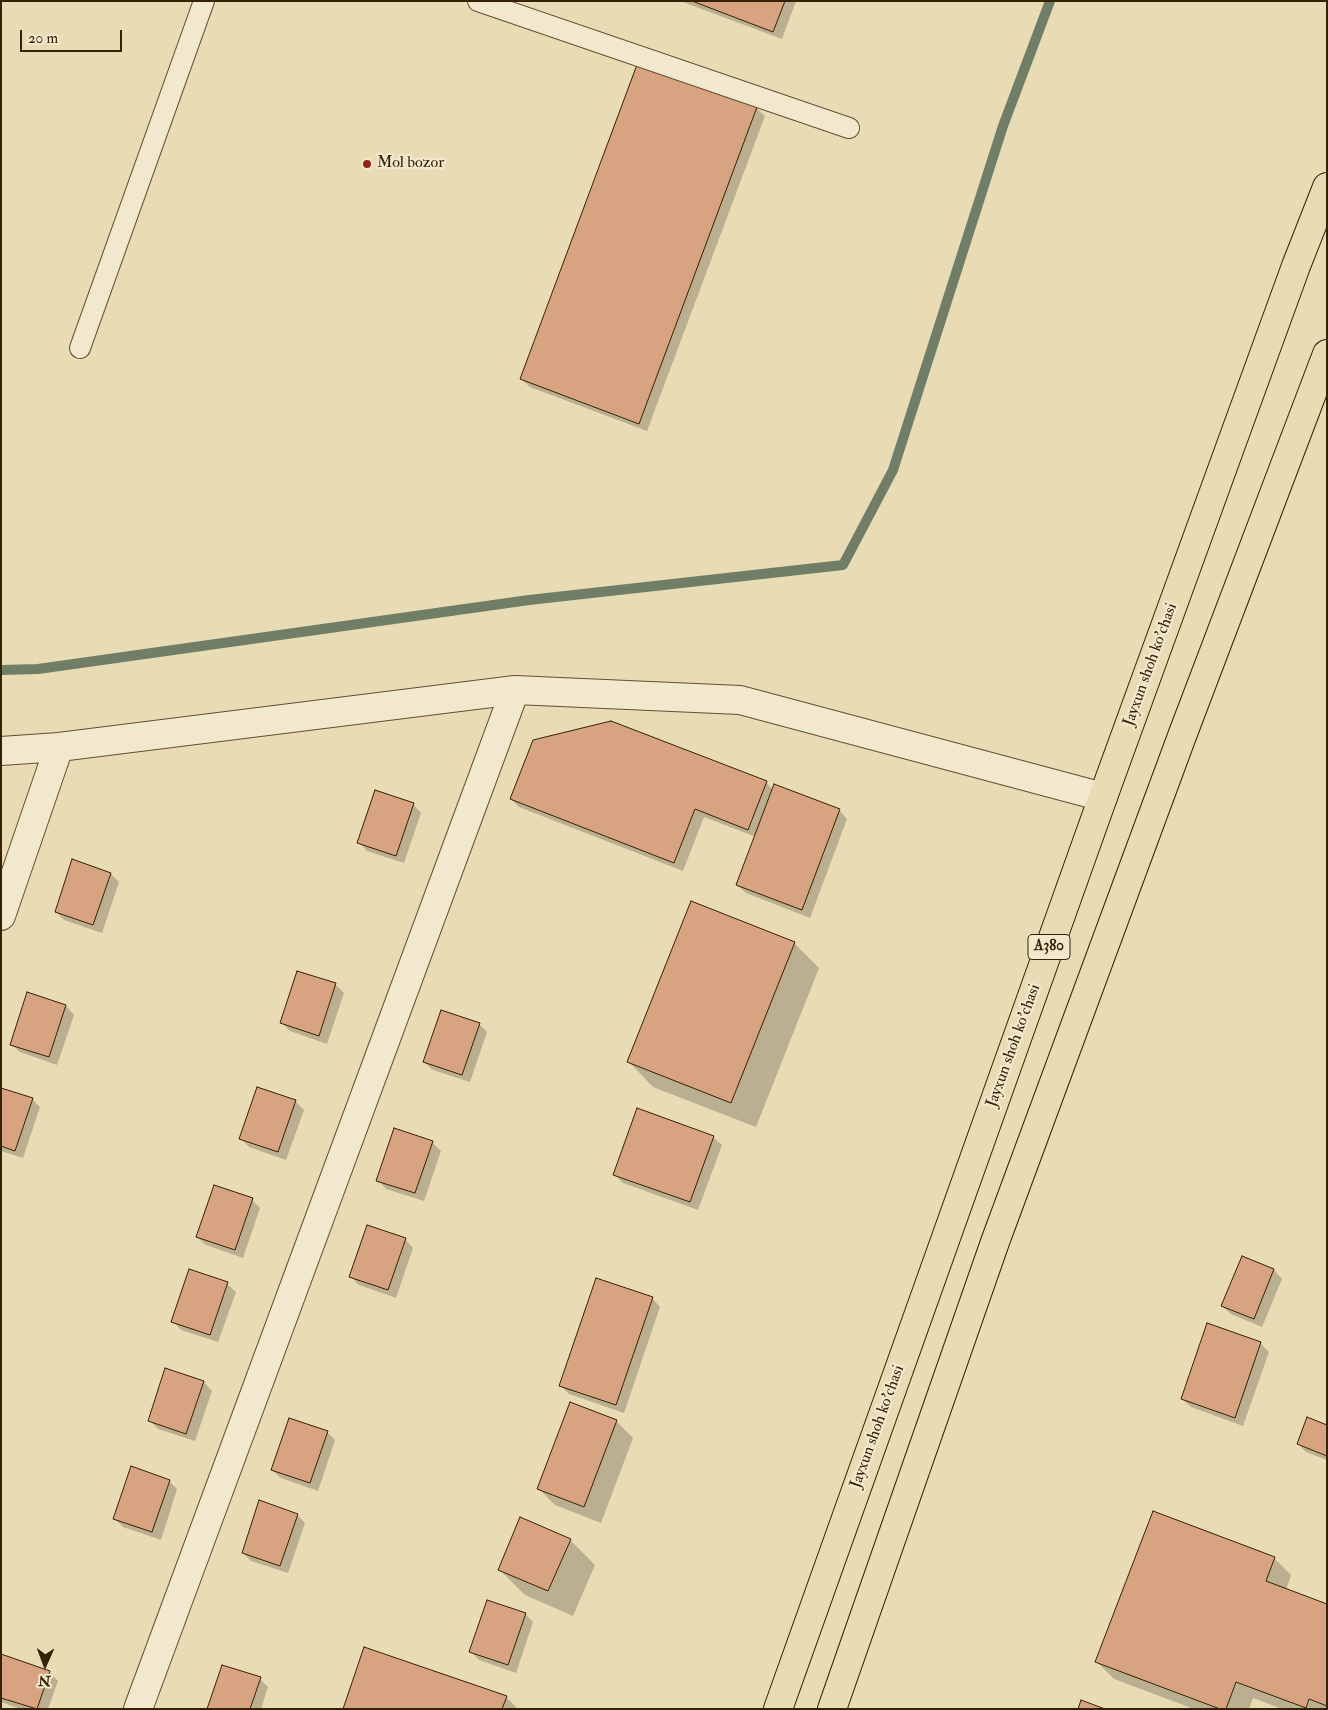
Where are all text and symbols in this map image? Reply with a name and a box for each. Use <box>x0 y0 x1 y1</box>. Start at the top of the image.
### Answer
scale bar <box>22 20 125 52</box>
text: 20 m <box>28 29 58 48</box>
place label: Mol bozor <box>377 154 444 174</box>
marker: Mol bozor <box>361 158 373 170</box>
street label: Jayxun shoh ko'chasi <box>1120 601 1182 729</box>
road number: A380 <box>1028 934 1070 960</box>
street label: Jayxun shoh ko'chasi <box>983 982 1045 1110</box>
street label: Jayxun shoh ko'chasi <box>847 1363 909 1491</box>
north arrow <box>20 1640 70 1690</box>
text: N <box>38 1672 51 1689</box>

